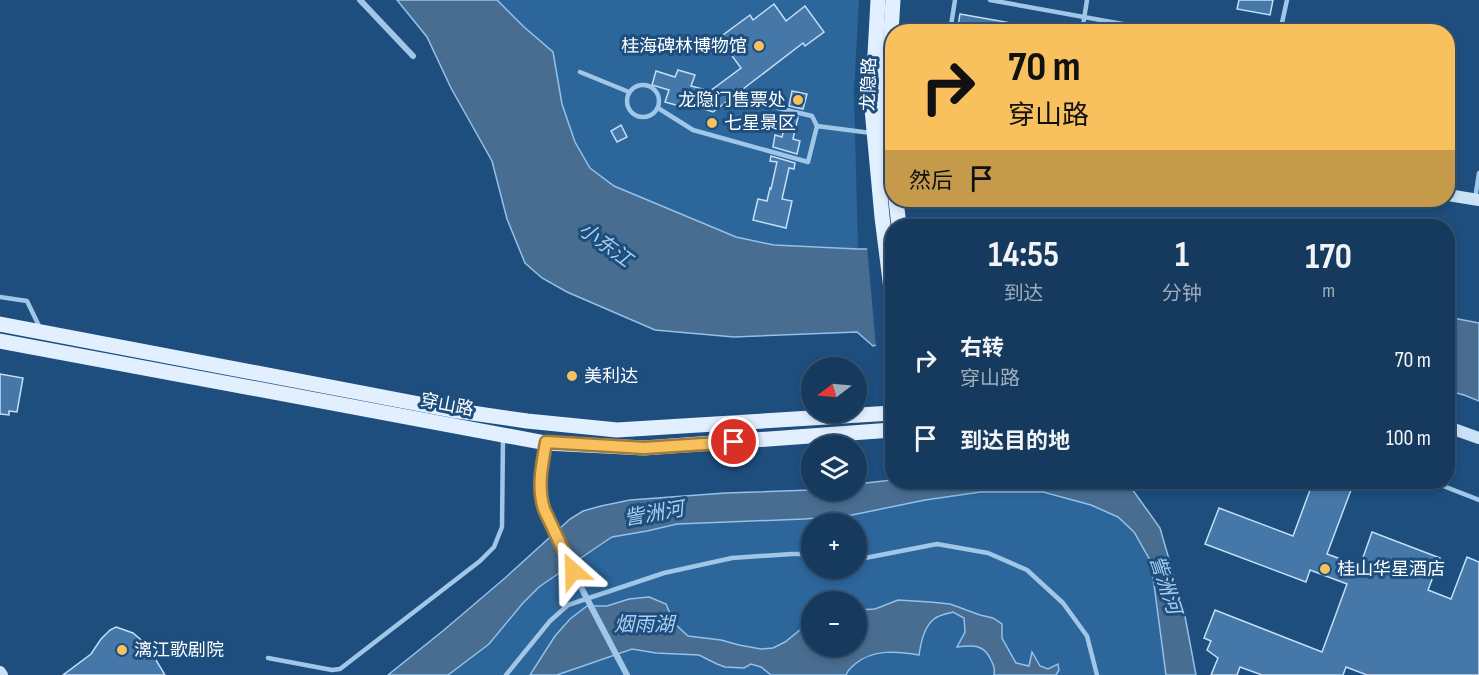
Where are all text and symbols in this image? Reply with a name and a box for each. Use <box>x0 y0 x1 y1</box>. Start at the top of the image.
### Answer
place label: 桂海碑林博物馆 <box>621 36 747 57</box>
marker: 桂海碑林博物馆 <box>752 39 766 53</box>
text: 70 m <box>1008 42 1081 93</box>
icon: right <box>909 48 987 126</box>
street label: 龙隐路 <box>858 57 880 111</box>
place label: 龙隐门售票处 <box>678 90 786 111</box>
marker: 龙隐门售票处 <box>791 93 805 107</box>
text: 穿山路 <box>1008 100 1089 132</box>
place label: 七星景区 <box>724 113 796 134</box>
marker: 七星景区 <box>705 116 719 130</box>
icon: arrive <box>965 162 998 195</box>
text: 然后 <box>909 168 953 195</box>
water label: 小东江 <box>574 218 638 274</box>
text: 14:55 <box>988 234 1059 277</box>
text: 1 <box>1175 234 1189 277</box>
text: 170 <box>1305 236 1352 279</box>
text: m <box>1322 279 1335 303</box>
text: 到达 <box>1004 282 1044 306</box>
text: 分钟 <box>1162 282 1202 306</box>
text: 右转 <box>960 335 1004 362</box>
icon: right <box>909 344 942 377</box>
text: 70 m <box>1395 347 1431 374</box>
north arrow <box>801 357 867 423</box>
map controls <box>801 357 867 657</box>
place label: 美利达 <box>584 366 638 387</box>
text: 穿山路 <box>960 367 1020 391</box>
marker: 美利达 <box>565 369 579 383</box>
street label: 穿山路 <box>418 390 476 420</box>
pin <box>708 416 759 467</box>
icon: arrive <box>909 422 942 455</box>
icon: arrive <box>717 425 750 458</box>
text: 100 m <box>1386 425 1431 452</box>
text: 到达目的地 <box>960 428 1070 455</box>
button: layers <box>801 435 867 501</box>
water label: 訾洲河 <box>622 496 690 531</box>
button: + <box>801 513 867 579</box>
position arrow <box>541 539 605 603</box>
water label: 訾洲河 <box>1144 553 1187 621</box>
place label: 桂山华星酒店 <box>1337 559 1445 580</box>
marker: 桂山华星酒店 <box>1318 562 1332 576</box>
button: − <box>801 591 867 657</box>
water label: 烟雨湖 <box>614 613 677 637</box>
place label: 漓江歌剧院 <box>134 640 224 661</box>
marker: 漓江歌剧院 <box>115 643 129 657</box>

